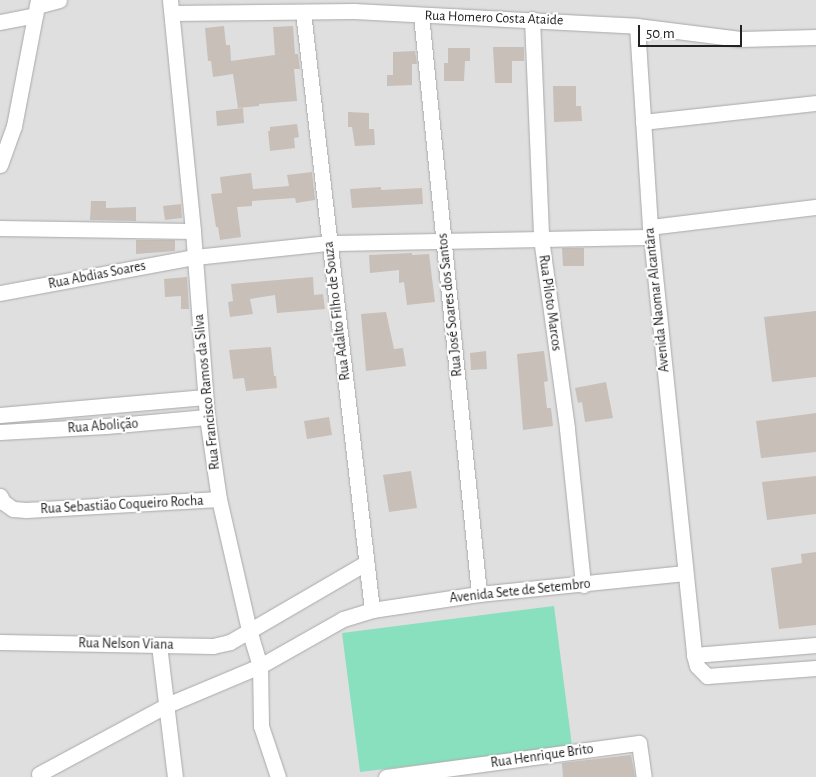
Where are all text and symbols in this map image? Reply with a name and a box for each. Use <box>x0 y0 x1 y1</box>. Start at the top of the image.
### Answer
street label: Rua Homero Costa Ataide <box>424 7 564 29</box>
scale bar <box>641 15 745 47</box>
text: 50 m <box>646 26 675 41</box>
street label: Avenida Naomar Alcantâra <box>641 227 673 373</box>
street label: Rua José Soares dos Santos <box>434 232 466 378</box>
street label: Rua Adalto Filho de Souza <box>320 241 354 381</box>
street label: Rua Piloto Marcos <box>535 254 565 352</box>
street label: Rua Abdias Soares <box>47 257 147 293</box>
street label: Rua Francisco Ramos da Silva <box>190 313 224 471</box>
street label: Rua Abolição <box>67 415 139 437</box>
street label: Rua Sebastião Coqueiro Rocha <box>40 492 204 518</box>
street label: Avenida Sete de Setembro <box>449 575 591 607</box>
street label: Rua Nelson Viana <box>78 635 174 653</box>
street label: Rua Henrique Brito <box>490 740 594 772</box>

